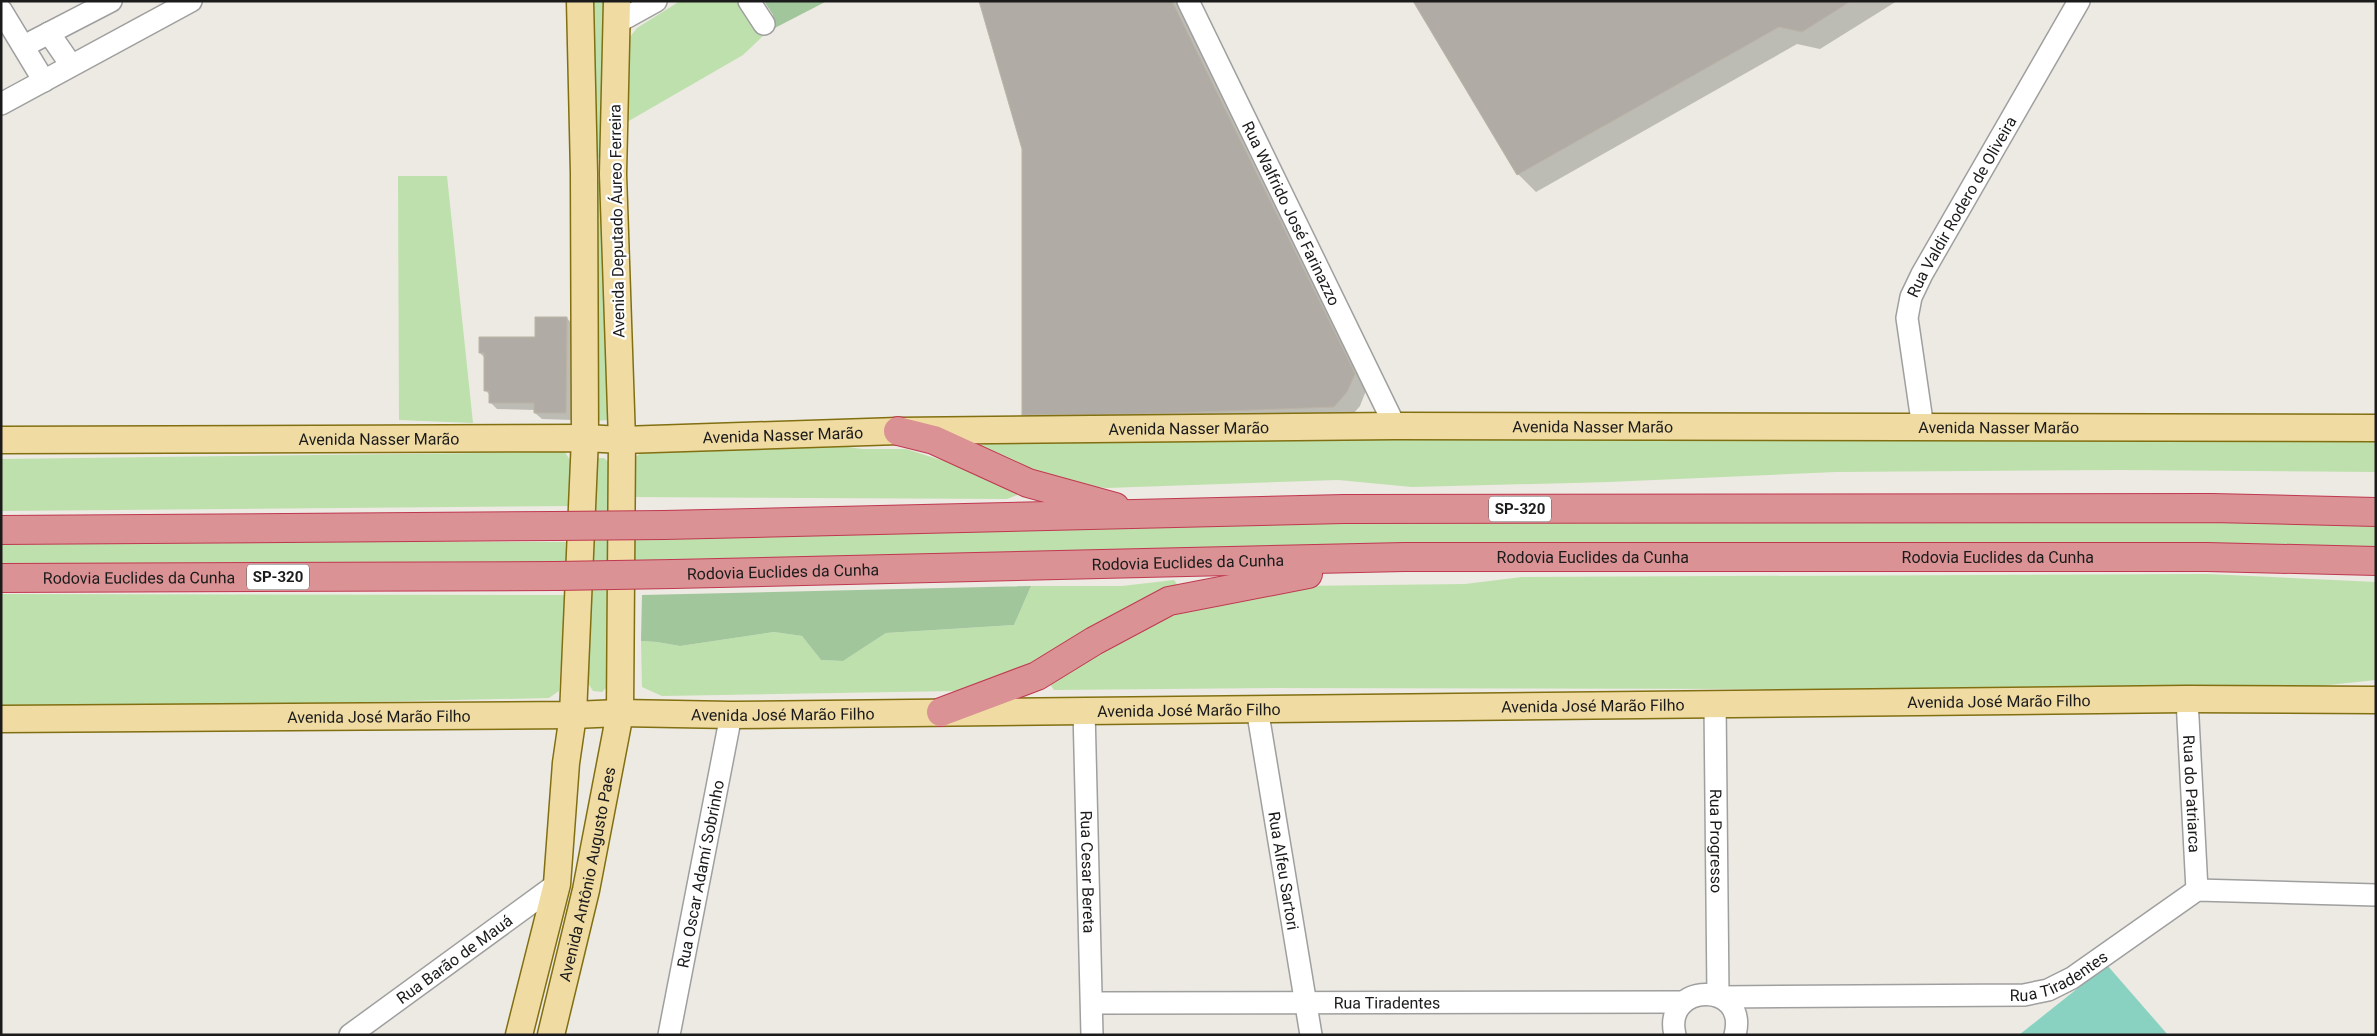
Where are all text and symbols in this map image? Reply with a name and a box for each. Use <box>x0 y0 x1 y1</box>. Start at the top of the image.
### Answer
street label: Avenida Deputado Áureo Ferreira <box>605 104 629 338</box>
street label: Rua Valdir Rodero de Oliveira <box>1903 113 2020 300</box>
street label: Rua Walfrido José Farinazzo <box>1238 118 1344 308</box>
street label: Avenida Nasser Marão <box>1512 417 1673 436</box>
street label: Avenida Nasser Marão <box>1108 418 1269 438</box>
street label: Avenida Nasser Marão <box>1918 418 2079 437</box>
street label: Avenida Nasser Marão <box>702 423 864 447</box>
street label: Avenida Nasser Marão <box>299 429 459 448</box>
road number: SP-320 <box>1489 496 1551 522</box>
street label: Rodovia Euclides da Cunha <box>1497 548 1689 567</box>
street label: Rodovia Euclides da Cunha <box>1902 548 2094 567</box>
street label: Rodovia Euclides da Cunha <box>1091 550 1284 574</box>
street label: Rodovia Euclides da Cunha <box>687 560 879 583</box>
road number: SP-320 <box>247 564 309 590</box>
street label: Rodovia Euclides da Cunha <box>43 568 235 587</box>
street label: Avenida José Marão Filho <box>1907 691 2091 712</box>
street label: Avenida José Marão Filho <box>1501 695 1685 716</box>
street label: Avenida José Marão Filho <box>1097 699 1281 720</box>
street label: Avenida José Marão Filho <box>691 704 875 725</box>
street label: Avenida José Marão Filho <box>287 706 471 726</box>
street label: Rua do Patriarca <box>2179 735 2205 853</box>
street label: Avenida Antônio Augusto Paes <box>555 765 619 983</box>
street label: Rua Oscar Adamí Sobrinho <box>673 778 728 970</box>
street label: Rua Progresso <box>1706 789 1726 893</box>
street label: Rua Cesar Bereta <box>1077 810 1099 934</box>
street label: Rua Alfeu Sartori <box>1265 810 1303 931</box>
street label: Rua Barão de Mauá <box>393 910 516 1007</box>
street label: Rua Tiradentes <box>2010 947 2111 1005</box>
street label: Rua Tiradentes <box>1334 993 1440 1012</box>

